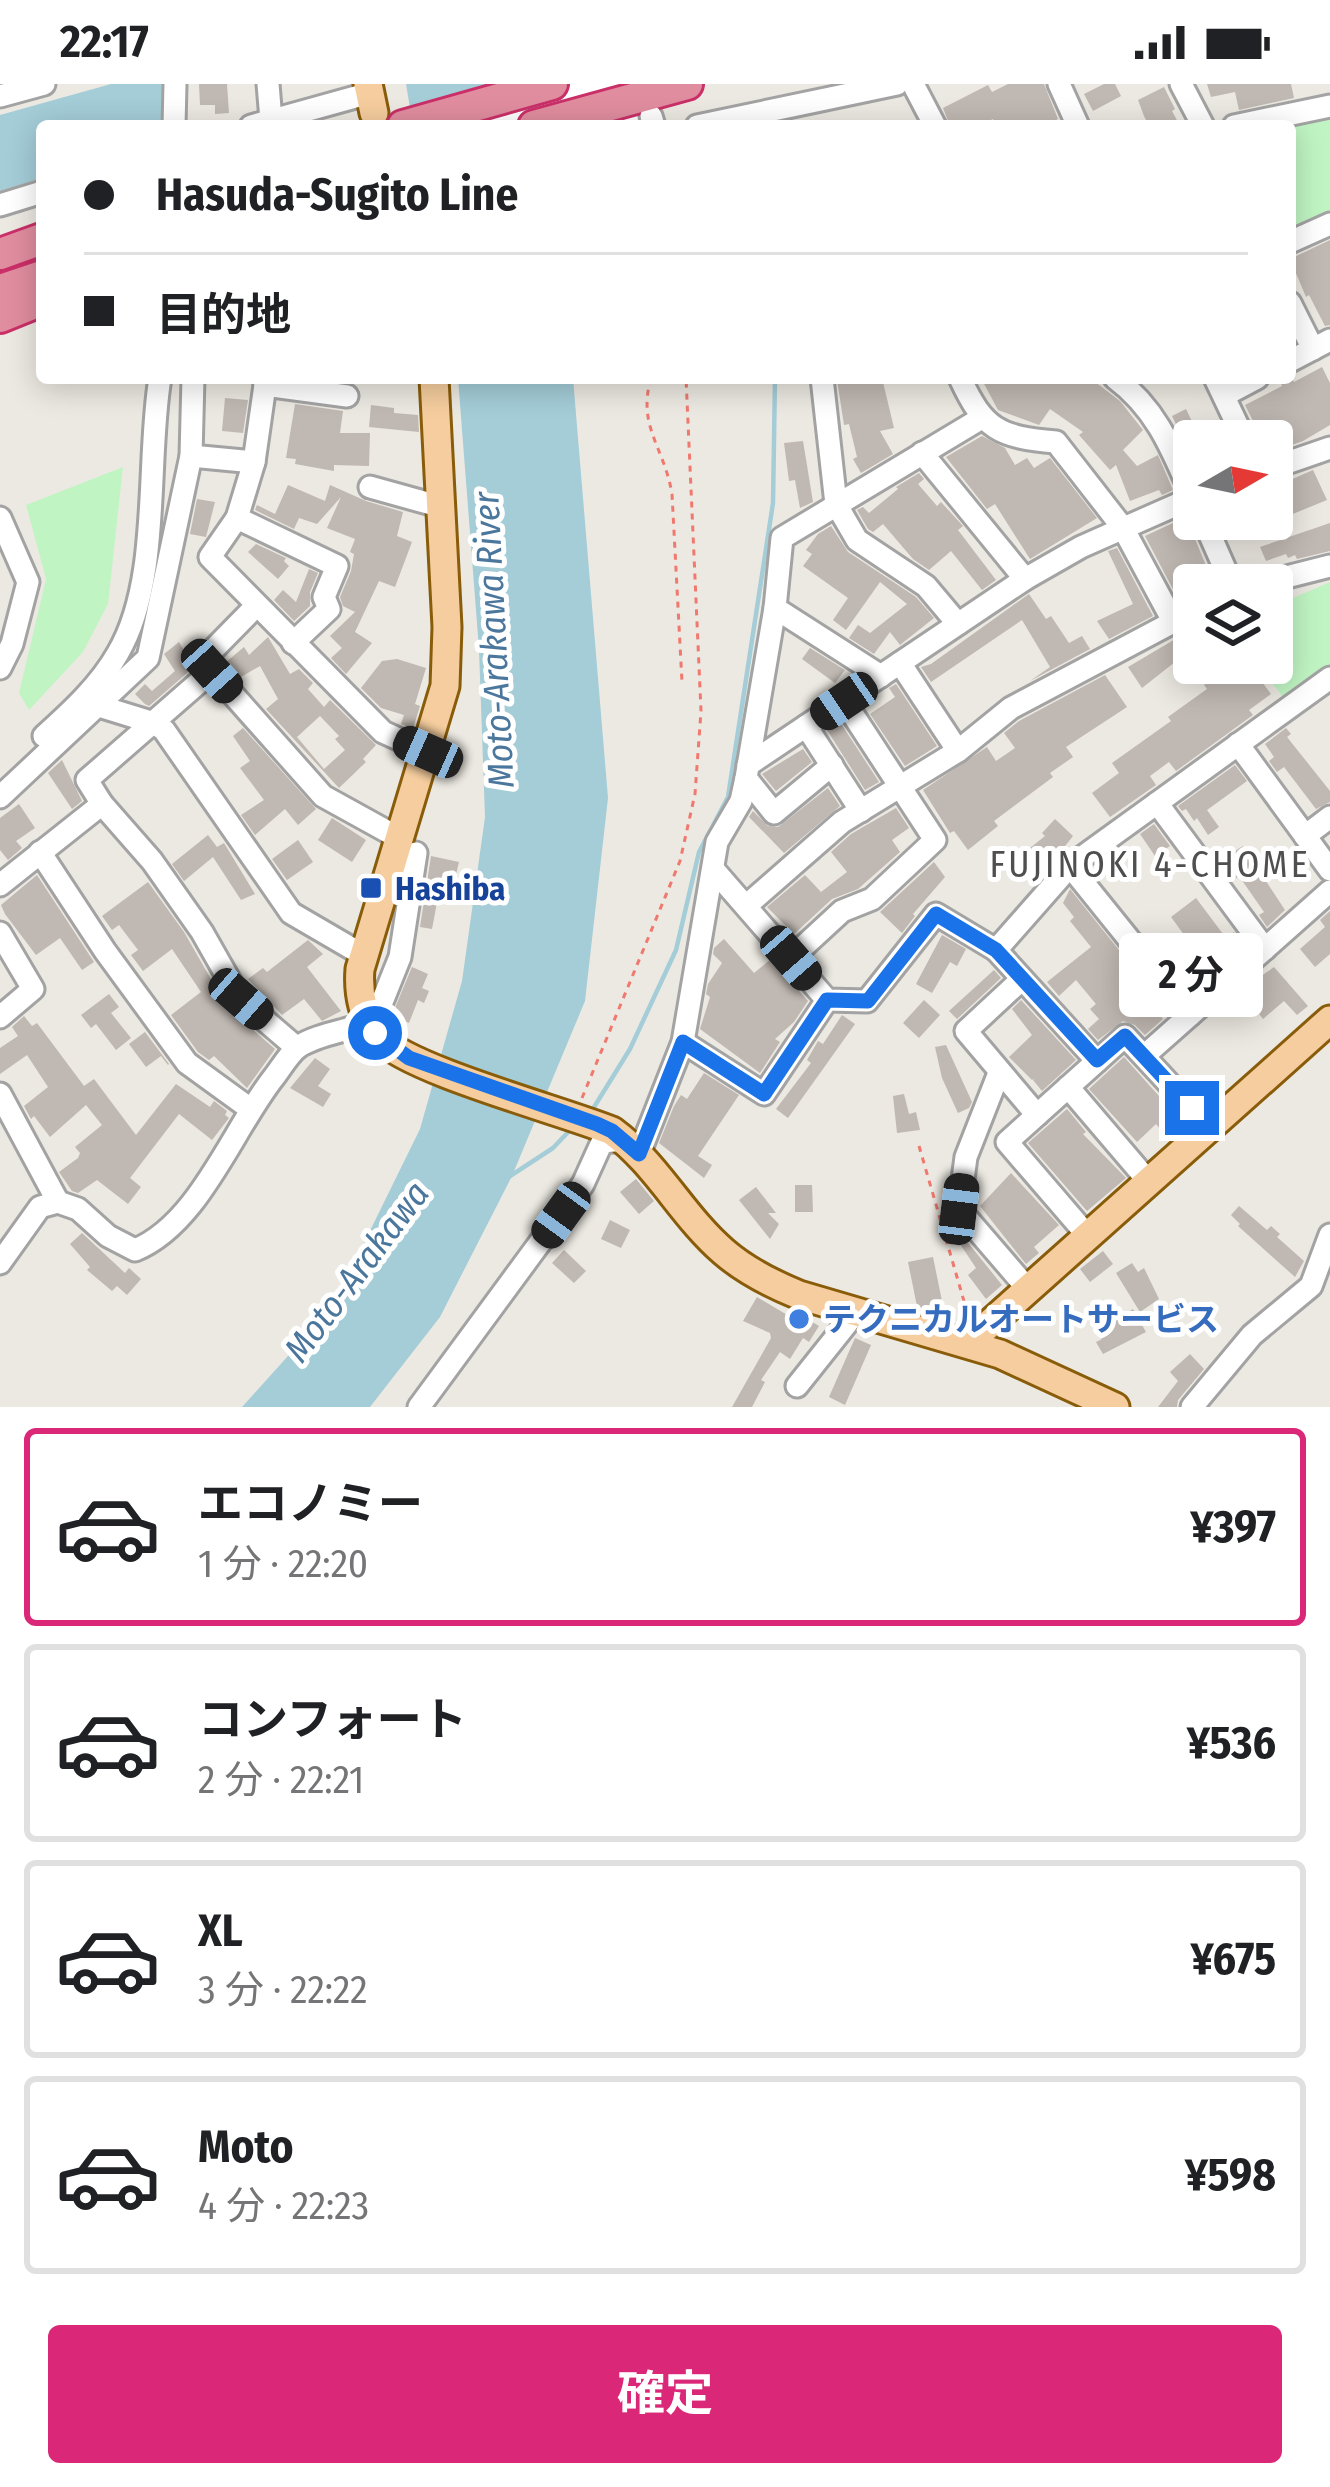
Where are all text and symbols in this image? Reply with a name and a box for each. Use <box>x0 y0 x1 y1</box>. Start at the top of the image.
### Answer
text: 22:17 <box>60 15 149 69</box>
text: Hasuda-Sugito Line <box>156 168 518 222</box>
text: 目的地 <box>156 288 291 342</box>
north arrow <box>1173 420 1293 540</box>
map controls <box>1173 420 1293 684</box>
water label: Moto-Arakawa River <box>464 489 524 789</box>
button: layers <box>1173 564 1293 684</box>
car <box>175 632 249 710</box>
car <box>804 666 884 736</box>
car <box>388 721 468 783</box>
district label: FUJINOKI 4-CHOME <box>989 843 1311 887</box>
place label: Hashiba <box>395 869 505 909</box>
marker: Hashiba <box>358 875 384 901</box>
car <box>754 919 828 997</box>
callout: 2 分 <box>1120 934 1264 1018</box>
text: 2 分 <box>1158 952 1224 998</box>
car <box>202 962 280 1036</box>
route start <box>348 1006 402 1060</box>
route end <box>1165 1081 1219 1135</box>
car <box>937 1171 981 1247</box>
water label: Moto-Arakawa <box>275 1173 439 1370</box>
car <box>525 1175 597 1255</box>
place label: テクニカルオートサービス <box>823 1300 1219 1340</box>
marker: テクニカルオートサービス <box>786 1306 812 1332</box>
icon: car <box>54 1473 162 1581</box>
text: エコノミー <box>198 1477 423 1531</box>
text: ¥397 <box>1190 1500 1276 1554</box>
text: 1 分 · 22:20 <box>198 1541 368 1587</box>
icon: car <box>54 1689 162 1797</box>
text: コンフォート <box>198 1693 467 1747</box>
text: ¥536 <box>1187 1716 1276 1770</box>
text: 2 分 · 22:21 <box>198 1757 364 1803</box>
text: XL <box>198 1904 243 1958</box>
icon: car <box>54 1905 162 2013</box>
text: ¥675 <box>1191 1932 1276 1986</box>
text: 3 分 · 22:22 <box>198 1967 367 2013</box>
text: Moto <box>198 2120 294 2174</box>
icon: car <box>54 2121 162 2229</box>
text: ¥598 <box>1185 2148 1276 2202</box>
text: 4 分 · 22:23 <box>198 2183 369 2229</box>
button: 確定 <box>48 2325 1282 2463</box>

